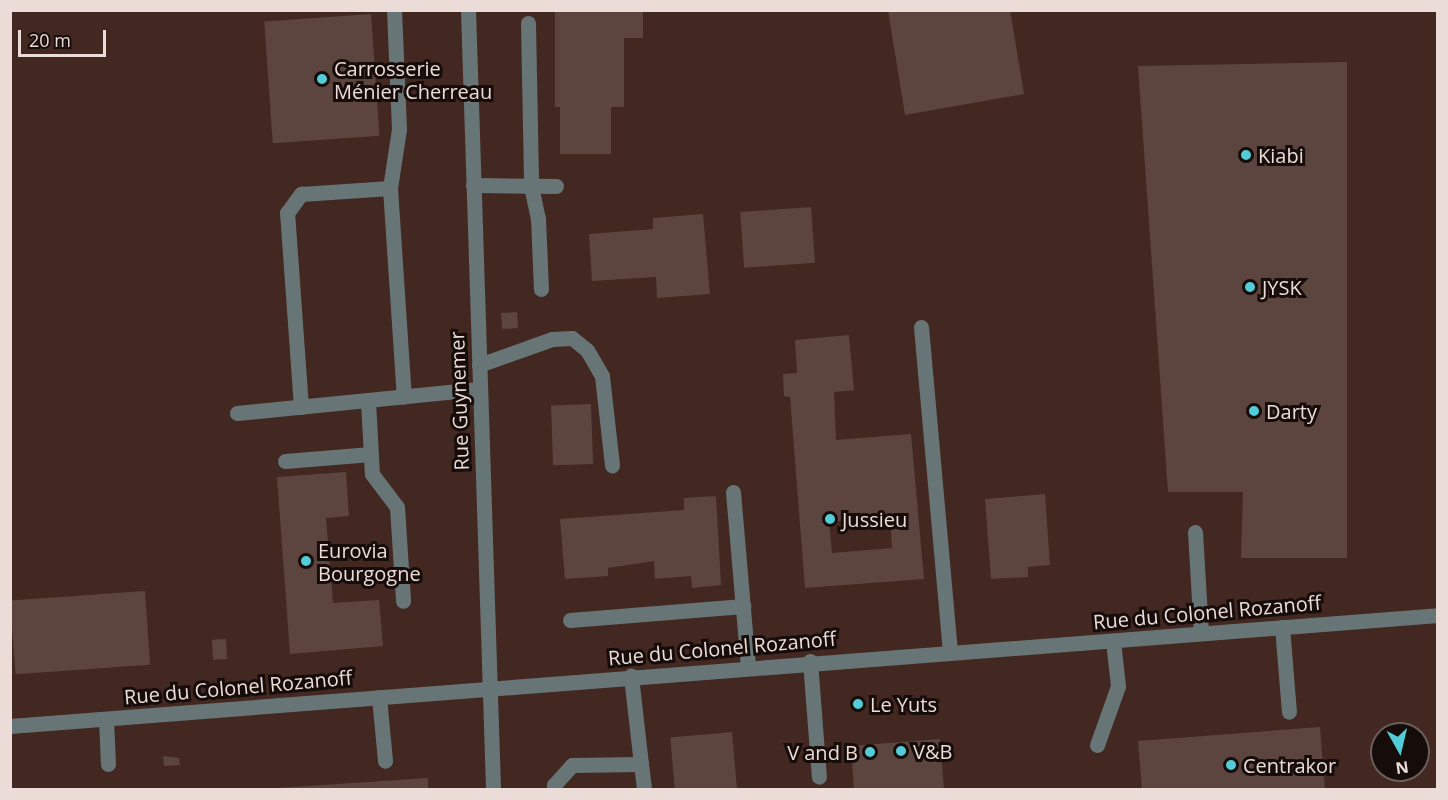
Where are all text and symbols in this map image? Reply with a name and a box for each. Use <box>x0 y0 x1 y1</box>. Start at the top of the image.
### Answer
scale bar <box>21 18 110 56</box>
text: 20 m <box>29 28 71 52</box>
place label: Carrosserie Ménier Cherreau <box>334 56 492 103</box>
marker: Carrosserie Ménier Cherreau <box>315 72 329 86</box>
place label: Kiabi <box>1258 143 1304 167</box>
marker: Kiabi <box>1239 148 1253 162</box>
place label: JYSK <box>1262 275 1302 299</box>
marker: JYSK <box>1243 280 1257 294</box>
street label: Rue Guynemer <box>445 331 473 471</box>
place label: Darty <box>1266 399 1317 423</box>
marker: Darty <box>1247 404 1261 418</box>
place label: Jussieu <box>842 507 907 531</box>
marker: Jussieu <box>823 512 837 526</box>
place label: Eurovia Bourgogne <box>318 538 421 585</box>
marker: Eurovia Bourgogne <box>299 554 313 568</box>
street label: Rue du Colonel Rozanoff <box>1092 590 1322 634</box>
street label: Rue du Colonel Rozanoff <box>607 626 837 670</box>
street label: Rue du Colonel Rozanoff <box>123 665 353 709</box>
place label: Le Yuts <box>870 692 937 716</box>
marker: Le Yuts <box>851 697 865 711</box>
north arrow <box>1370 722 1430 782</box>
place label: V&B <box>913 739 952 763</box>
place label: V and B <box>787 740 858 764</box>
marker: V&B <box>894 744 908 758</box>
marker: V and B <box>863 745 877 759</box>
place label: Centrakor <box>1243 753 1336 777</box>
text: N <box>1394 756 1410 780</box>
marker: Centrakor <box>1224 758 1238 772</box>

